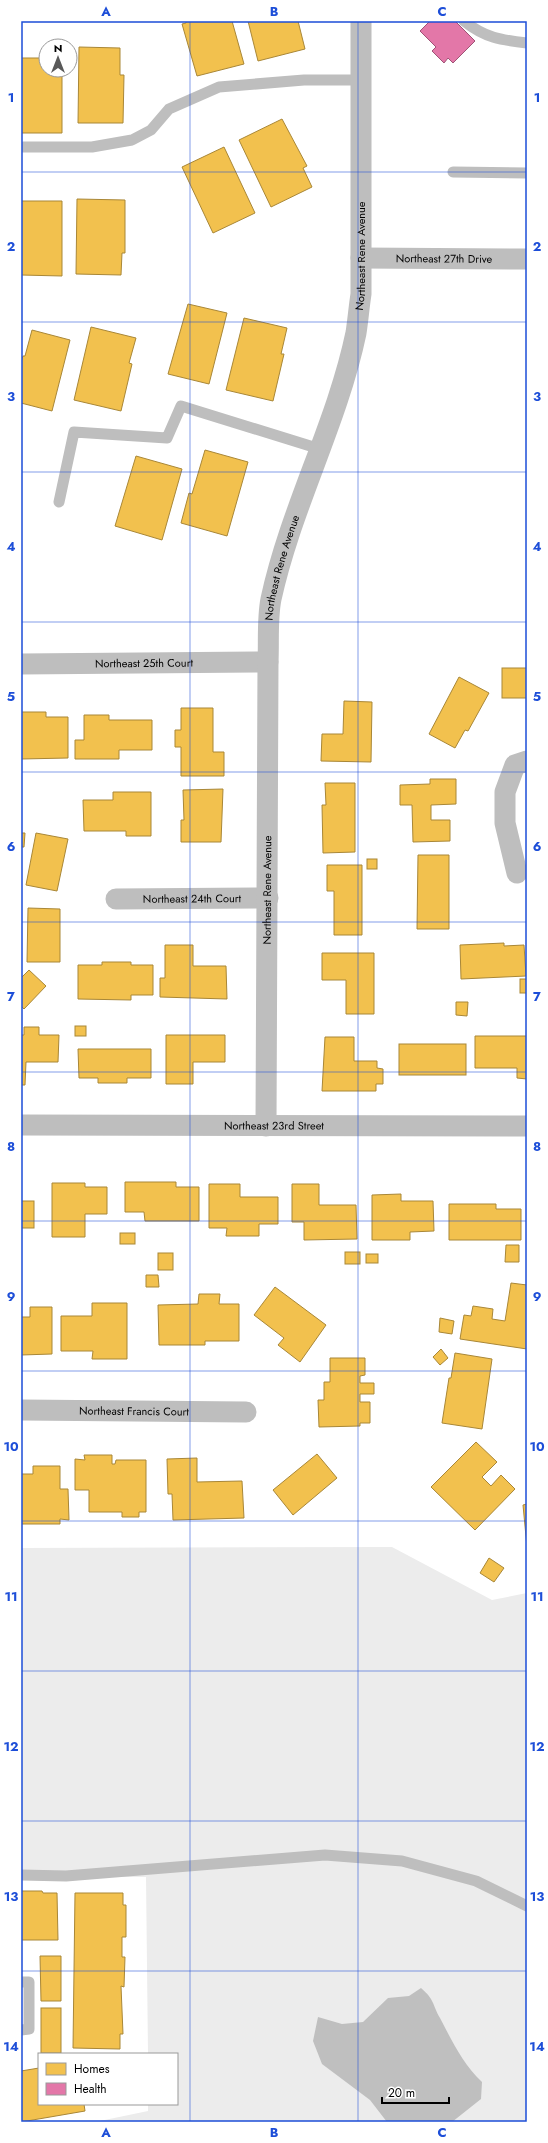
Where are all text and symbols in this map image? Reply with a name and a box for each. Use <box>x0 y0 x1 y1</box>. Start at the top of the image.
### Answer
text: A <box>100 2 111 21</box>
text: B <box>270 2 279 21</box>
text: C <box>437 2 447 21</box>
north arrow <box>38 38 78 78</box>
text: N <box>54 40 62 56</box>
text: 1 <box>8 88 14 107</box>
text: 1 <box>534 88 540 107</box>
street label: Northeast Rene Avenue <box>351 201 369 311</box>
text: 2 <box>7 237 15 256</box>
text: 2 <box>533 237 541 256</box>
street label: Northeast 27th Drive <box>396 250 493 267</box>
text: 3 <box>7 387 15 406</box>
text: 3 <box>533 387 541 406</box>
street label: Northeast Rene Avenue <box>261 512 303 621</box>
text: 4 <box>6 537 16 556</box>
text: 4 <box>532 537 542 556</box>
street label: Northeast 25th Court <box>95 655 193 671</box>
text: 5 <box>7 687 15 706</box>
text: 5 <box>533 687 541 706</box>
street label: Northeast Rene Avenue <box>259 835 275 945</box>
text: 6 <box>7 837 16 856</box>
text: 6 <box>533 837 542 856</box>
street label: Northeast 24th Court <box>143 890 242 907</box>
text: 7 <box>7 987 15 1006</box>
text: 7 <box>533 987 541 1006</box>
street label: Northeast 23rd Street <box>224 1117 324 1134</box>
text: 8 <box>7 1137 15 1156</box>
text: 8 <box>533 1137 541 1156</box>
text: 9 <box>7 1287 16 1306</box>
text: 9 <box>533 1287 542 1306</box>
street label: Northeast Francis Court <box>79 1403 189 1419</box>
text: 10 <box>3 1437 19 1456</box>
text: 10 <box>529 1437 545 1456</box>
text: 11 <box>4 1587 18 1606</box>
text: 11 <box>530 1587 544 1606</box>
text: 12 <box>3 1737 19 1756</box>
text: 12 <box>529 1737 545 1756</box>
text: 13 <box>4 1887 18 1906</box>
text: 13 <box>530 1887 544 1906</box>
text: 14 <box>3 2037 19 2056</box>
text: 14 <box>529 2037 545 2056</box>
legend <box>38 2053 178 2105</box>
text: Homes <box>74 2060 110 2078</box>
scale bar <box>382 2079 449 2105</box>
text: Health <box>74 2080 106 2098</box>
text: 20 m <box>388 2084 415 2102</box>
text: A <box>100 2123 111 2142</box>
text: B <box>270 2123 279 2142</box>
text: C <box>437 2123 447 2142</box>

